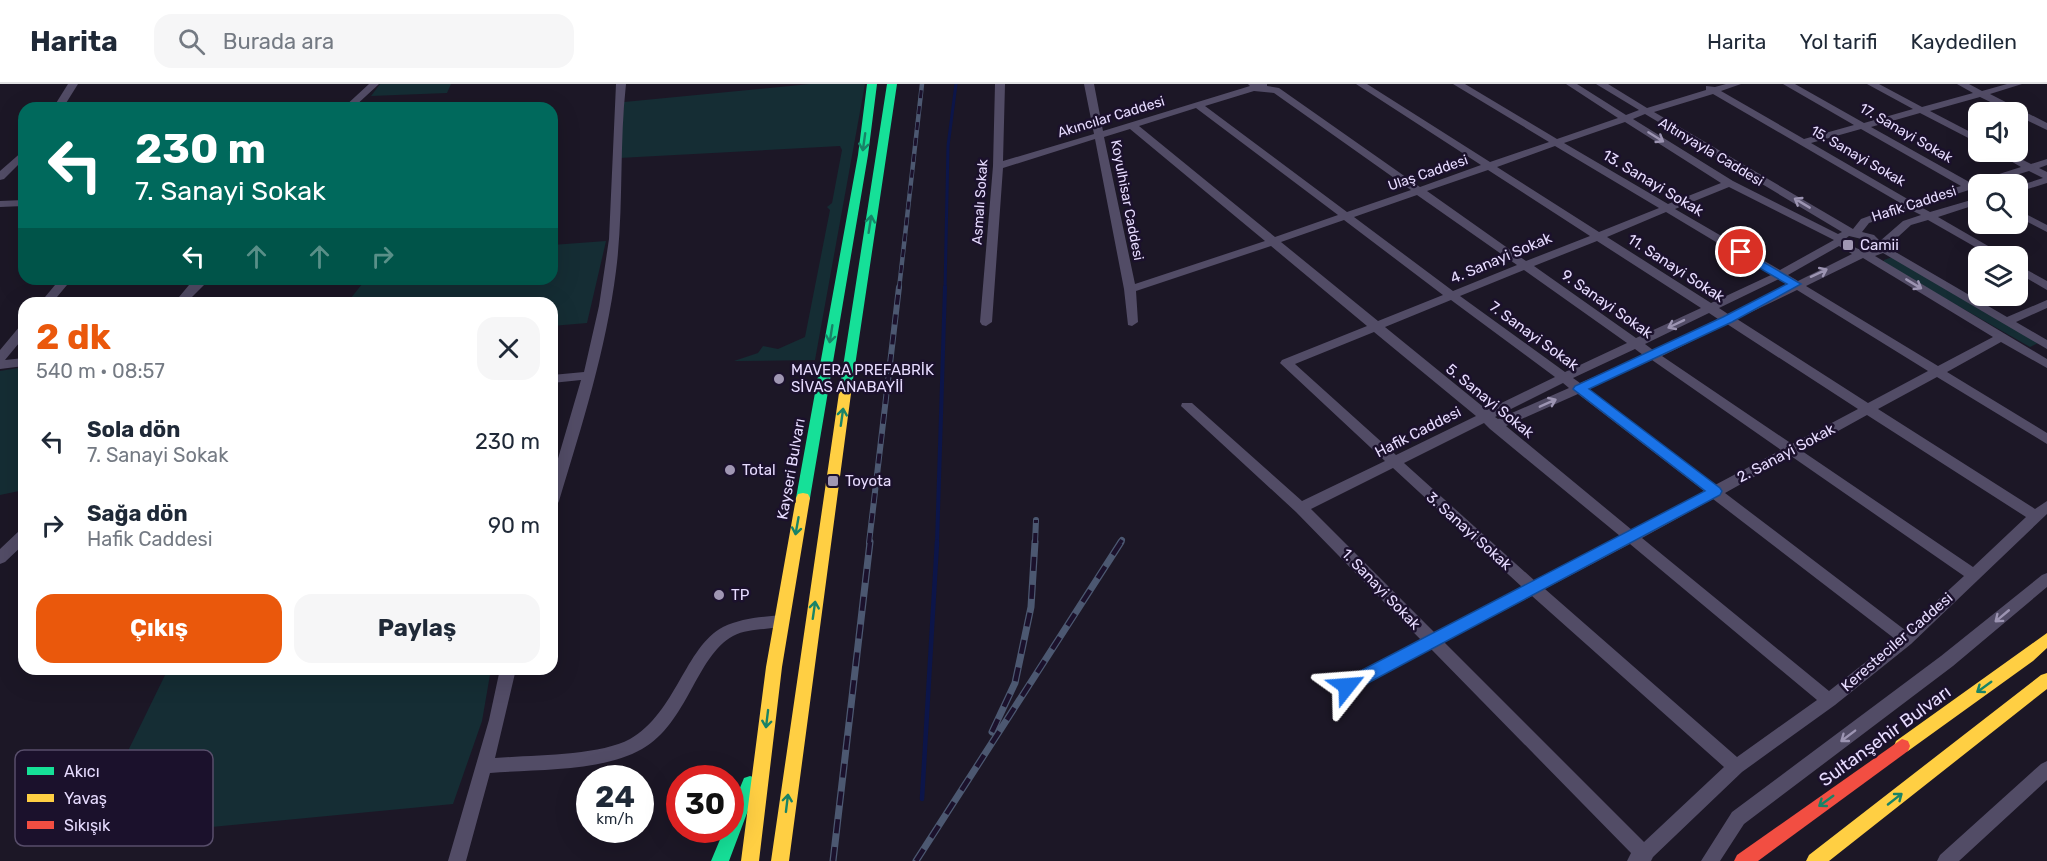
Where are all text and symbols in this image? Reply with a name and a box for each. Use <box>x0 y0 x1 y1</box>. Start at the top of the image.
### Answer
search box <box>154 14 574 68</box>
text: Harita <box>30 25 118 58</box>
icon: search <box>175 25 208 58</box>
text: Burada ara <box>223 28 334 55</box>
text: Harita <box>1707 29 1766 54</box>
text: Yol tarifi <box>1799 29 1878 54</box>
text: Kaydedilen <box>1911 29 2017 54</box>
street label: Akıncılar Caddesi <box>1055 93 1167 141</box>
street label: 17. Sanayi Sokak <box>1856 99 1956 167</box>
map controls <box>1968 102 2028 306</box>
button: sound <box>1968 102 2028 162</box>
street label: Altınyayla Caddesi <box>1655 114 1767 190</box>
street label: 15. Sanayi Sokak <box>1807 122 1909 190</box>
text: 230 m <box>135 124 266 174</box>
icon: left <box>36 126 114 204</box>
one-way arrow <box>859 132 870 151</box>
one-way arrow <box>1647 132 1664 144</box>
street label: Koyulhisar Caddesi <box>1107 138 1147 262</box>
street label: 13. Sanayi Sokak <box>1599 146 1707 220</box>
street label: Ulaş Caddesi <box>1386 151 1470 195</box>
street label: Asmalı Sokak <box>969 158 992 245</box>
button: search <box>1968 174 2028 234</box>
text: 7. Sanayi Sokak <box>135 175 326 207</box>
street label: Hafik Caddesi <box>1870 182 1958 226</box>
one-way arrow <box>1794 197 1811 209</box>
one-way arrow <box>865 215 876 234</box>
pin <box>1715 226 1766 277</box>
street label: 4. Sanayi Sokak <box>1448 228 1555 287</box>
street label: 11. Sanayi Sokak <box>1624 230 1728 306</box>
icon: arrive <box>1724 235 1757 268</box>
place label: Camii <box>1860 236 1899 254</box>
marker: Camii <box>1841 238 1855 252</box>
icon: left <box>177 240 210 273</box>
icon: ahead <box>240 240 273 273</box>
icon: ahead <box>303 240 336 273</box>
icon: right <box>366 240 399 273</box>
button: layers <box>1968 246 2028 306</box>
street label: 9. Sanayi Sokak <box>1558 266 1656 342</box>
one-way arrow <box>1810 267 1828 279</box>
one-way arrow <box>1905 278 1922 290</box>
street label: 7. Sanayi Sokak <box>1486 298 1582 375</box>
text: 2 dk <box>36 315 111 358</box>
button: close <box>477 317 540 380</box>
one-way arrow <box>1667 318 1685 330</box>
one-way arrow <box>825 324 836 343</box>
text: 540 m · 08:57 <box>36 359 165 383</box>
street label: 5. Sanayi Sokak <box>1442 360 1538 442</box>
place label: MAVERA PREFABRİK SİVAS ANABAYİİ <box>791 361 934 396</box>
marker: MAVERA PREFABRİK SİVAS ANABAYİİ <box>772 372 786 386</box>
one-way arrow <box>1539 396 1557 408</box>
street label: Hafik Caddesi <box>1372 403 1464 461</box>
one-way arrow <box>836 407 847 427</box>
text: Sola dön <box>87 416 180 443</box>
street label: Kayseri Bulvarı <box>773 417 809 521</box>
street label: 2. Sanayi Sokak <box>1734 420 1838 486</box>
icon: left <box>36 425 69 458</box>
text: 230 m <box>475 428 540 455</box>
text: 7. Sanayi Sokak <box>87 443 228 467</box>
place label: Total <box>742 461 776 479</box>
marker: Total <box>723 463 737 477</box>
place label: Toyota <box>845 472 891 490</box>
marker: Toyota <box>826 474 840 488</box>
street label: 3. Sanayi Sokak <box>1423 488 1515 574</box>
text: Sağa dön <box>87 500 188 527</box>
icon: right <box>36 509 69 542</box>
text: 90 m <box>488 512 540 539</box>
one-way arrow <box>792 516 803 536</box>
text: Hafik Caddesi <box>87 527 213 551</box>
street label: 1. Sanayi Sokak <box>1338 545 1424 633</box>
place label: TP <box>731 586 750 604</box>
marker: TP <box>712 588 726 602</box>
street label: Keresteciler Caddesi <box>1838 589 1956 695</box>
button: Çıkış <box>36 594 282 663</box>
button: Paylaş <box>294 594 540 663</box>
one-way arrow <box>809 600 820 620</box>
one-way arrow <box>1994 610 2010 623</box>
position arrow <box>1315 654 1379 718</box>
street label: Sultanşehir Bulvarı <box>1815 681 1955 791</box>
one-way arrow <box>1976 681 1992 693</box>
one-way arrow <box>761 708 772 728</box>
one-way arrow <box>1840 730 1856 742</box>
legend <box>15 750 213 846</box>
text: Akıcı <box>64 762 100 781</box>
speed limit sign: 30 <box>666 765 744 843</box>
text: 24 <box>595 779 635 815</box>
text: Yavaş <box>64 789 107 808</box>
one-way arrow <box>1886 793 1902 806</box>
one-way arrow <box>782 794 793 813</box>
one-way arrow <box>1818 795 1834 807</box>
text: km/h <box>596 810 634 828</box>
text: Sıkışık <box>64 816 111 835</box>

